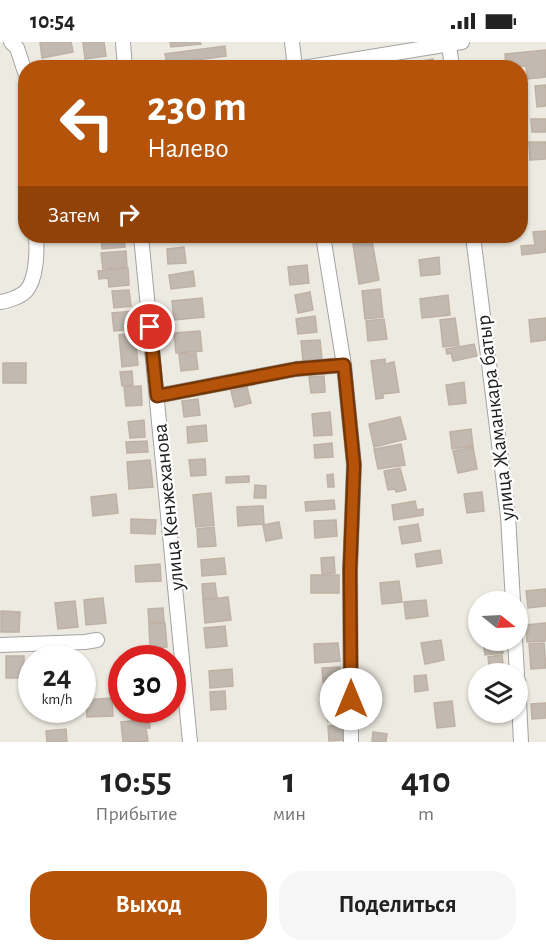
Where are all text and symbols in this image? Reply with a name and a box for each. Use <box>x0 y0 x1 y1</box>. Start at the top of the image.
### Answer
text: 10:54 <box>30 10 75 32</box>
icon: left <box>48 84 126 162</box>
text: 230 m <box>147 86 247 128</box>
text: Налево <box>147 135 229 162</box>
icon: right <box>112 198 145 231</box>
text: Затем <box>48 204 100 226</box>
pin <box>124 301 175 352</box>
icon: arrive <box>133 310 166 343</box>
street label: улица Жаманкара батыр <box>472 314 519 523</box>
street label: улица Кенжеханова <box>149 422 188 592</box>
north arrow <box>468 591 528 651</box>
map controls <box>468 591 528 723</box>
speed limit sign: 30 <box>108 645 186 723</box>
text: 24 <box>42 662 72 692</box>
button: layers <box>468 663 528 723</box>
position arrow <box>319 667 383 731</box>
text: km/h <box>42 692 72 707</box>
text: 10:55 <box>101 763 172 799</box>
text: 1 <box>283 763 296 799</box>
text: 410 <box>401 763 451 799</box>
text: Прибытие <box>95 804 178 824</box>
text: мин <box>273 804 306 824</box>
text: m <box>418 804 434 824</box>
button: Выход <box>30 871 267 940</box>
button: Поделиться <box>279 871 516 940</box>

